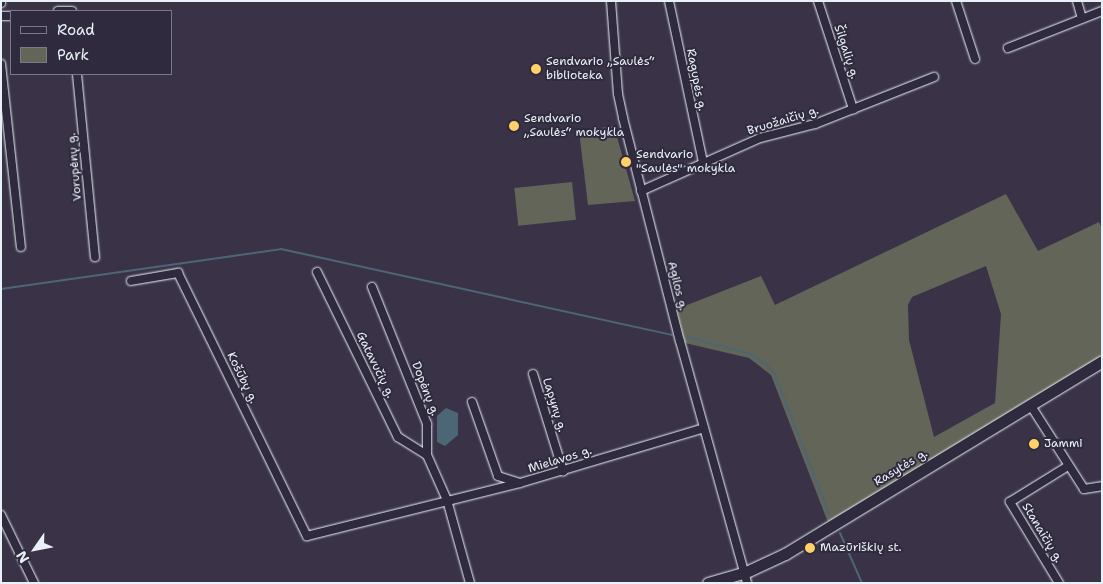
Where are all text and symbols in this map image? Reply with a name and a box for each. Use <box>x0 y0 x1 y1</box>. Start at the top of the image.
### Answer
legend <box>10 10 172 75</box>
text: Road <box>57 20 95 40</box>
street label: Šilgalių g. <box>830 23 862 81</box>
text: Park <box>57 45 89 65</box>
street label: Ragupės g. <box>683 48 709 112</box>
place label: Sendvario „Saulės“ biblioteka <box>546 55 655 83</box>
marker: Sendvario „Saulės“ biblioteka <box>530 63 542 75</box>
street label: Bruožaičių g. <box>745 103 821 139</box>
place label: Sendvario „Saulės“ mokykla <box>524 112 624 140</box>
marker: Sendvario „Saulės“ mokykla <box>508 120 520 132</box>
street label: Vorupėnų g. <box>65 132 85 202</box>
place label: Sendvario "Saulės" mokykla <box>636 148 735 176</box>
marker: Sendvario "Saulės" mokykla <box>620 156 632 168</box>
street label: Agilos g. <box>664 260 690 312</box>
street label: Gatavučių g. <box>353 329 397 401</box>
street label: Košūbų g. <box>223 350 261 406</box>
street label: Dopėnų g. <box>408 360 442 418</box>
street label: Lapynų g. <box>539 376 569 434</box>
place label: Jammi <box>1044 437 1083 451</box>
marker: Jammi <box>1028 438 1040 450</box>
street label: Mielavos g. <box>526 444 594 476</box>
street label: Rasytės g. <box>872 446 930 490</box>
street label: Stanaičių g. <box>1018 500 1066 566</box>
north arrow <box>10 524 60 574</box>
place label: Mazūriškių st. <box>820 541 902 555</box>
marker: Mazūriškių st. <box>804 542 816 554</box>
text: N <box>12 548 33 567</box>

